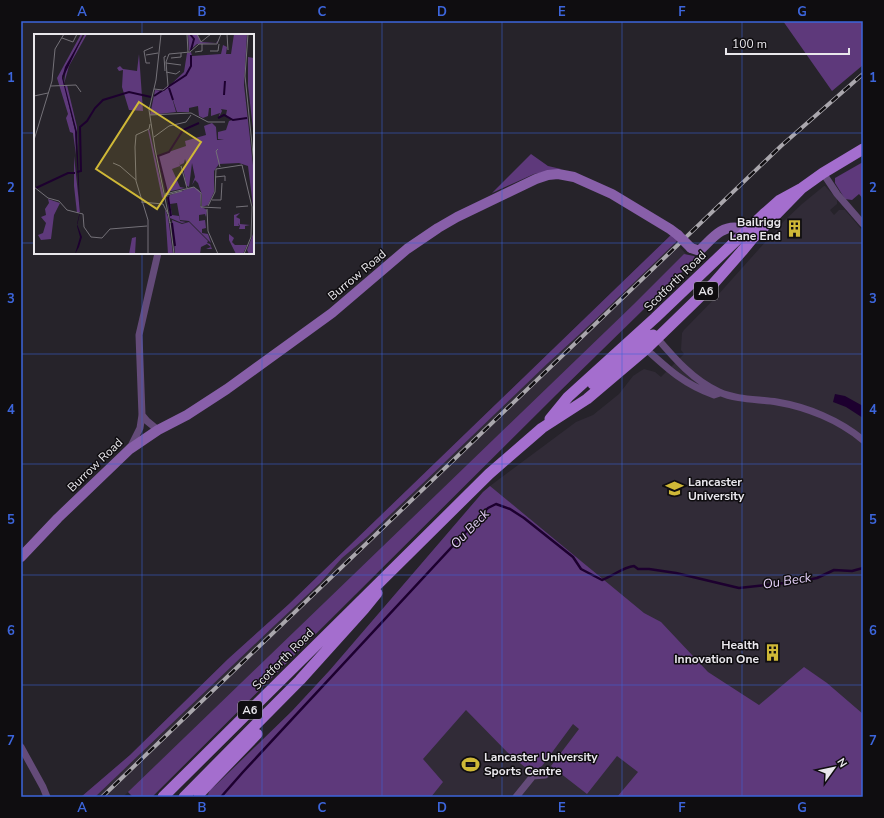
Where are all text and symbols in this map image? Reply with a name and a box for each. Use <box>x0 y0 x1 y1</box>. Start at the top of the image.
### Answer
text: A <box>77 3 87 21</box>
text: B <box>198 3 207 21</box>
text: C <box>318 3 327 21</box>
text: D <box>437 3 447 21</box>
text: E <box>558 3 566 21</box>
text: F <box>678 3 686 21</box>
text: G <box>797 3 807 21</box>
scale bar <box>726 30 849 56</box>
inset map <box>34 34 254 254</box>
text: 100 m <box>732 36 767 52</box>
text: 1 <box>7 69 15 87</box>
text: 1 <box>869 69 877 87</box>
text: 2 <box>7 179 15 197</box>
text: 2 <box>869 179 877 197</box>
place label: Bailrigg Lane End <box>730 214 781 244</box>
building icon: Bailrigg Lane End <box>784 219 804 239</box>
street label: Burrow Road <box>325 246 389 304</box>
street label: Scotforth Road <box>640 247 710 315</box>
road number: A6 <box>694 282 718 300</box>
text: 3 <box>7 290 15 308</box>
text: 3 <box>869 290 877 308</box>
text: 4 <box>7 401 15 419</box>
text: 4 <box>869 401 877 419</box>
street label: Burrow Road <box>64 435 126 495</box>
place label: Lancaster University <box>688 474 745 504</box>
school or university icon: Lancaster University <box>665 479 685 499</box>
water label: Ou Beck <box>447 505 494 553</box>
text: 5 <box>7 511 15 529</box>
text: 5 <box>869 511 877 529</box>
water label: Ou Beck <box>761 568 813 594</box>
text: 6 <box>7 622 15 640</box>
text: 6 <box>869 622 877 640</box>
street label: Scotforth Road <box>249 625 317 693</box>
place label: Health Innovation One <box>674 637 759 667</box>
building icon: Health Innovation One <box>762 642 782 662</box>
road number: A6 <box>238 701 262 719</box>
text: 7 <box>7 732 15 750</box>
text: 7 <box>869 732 877 750</box>
north arrow <box>814 748 854 788</box>
place label: Lancaster University Sports Centre <box>484 749 598 779</box>
sports icon: Lancaster University Sports Centre <box>461 754 481 774</box>
text: N <box>833 755 850 770</box>
text: A <box>77 799 87 817</box>
text: B <box>198 799 207 817</box>
text: C <box>318 799 327 817</box>
text: D <box>437 799 447 817</box>
text: E <box>558 799 566 817</box>
text: F <box>678 799 686 817</box>
text: G <box>797 799 807 817</box>

